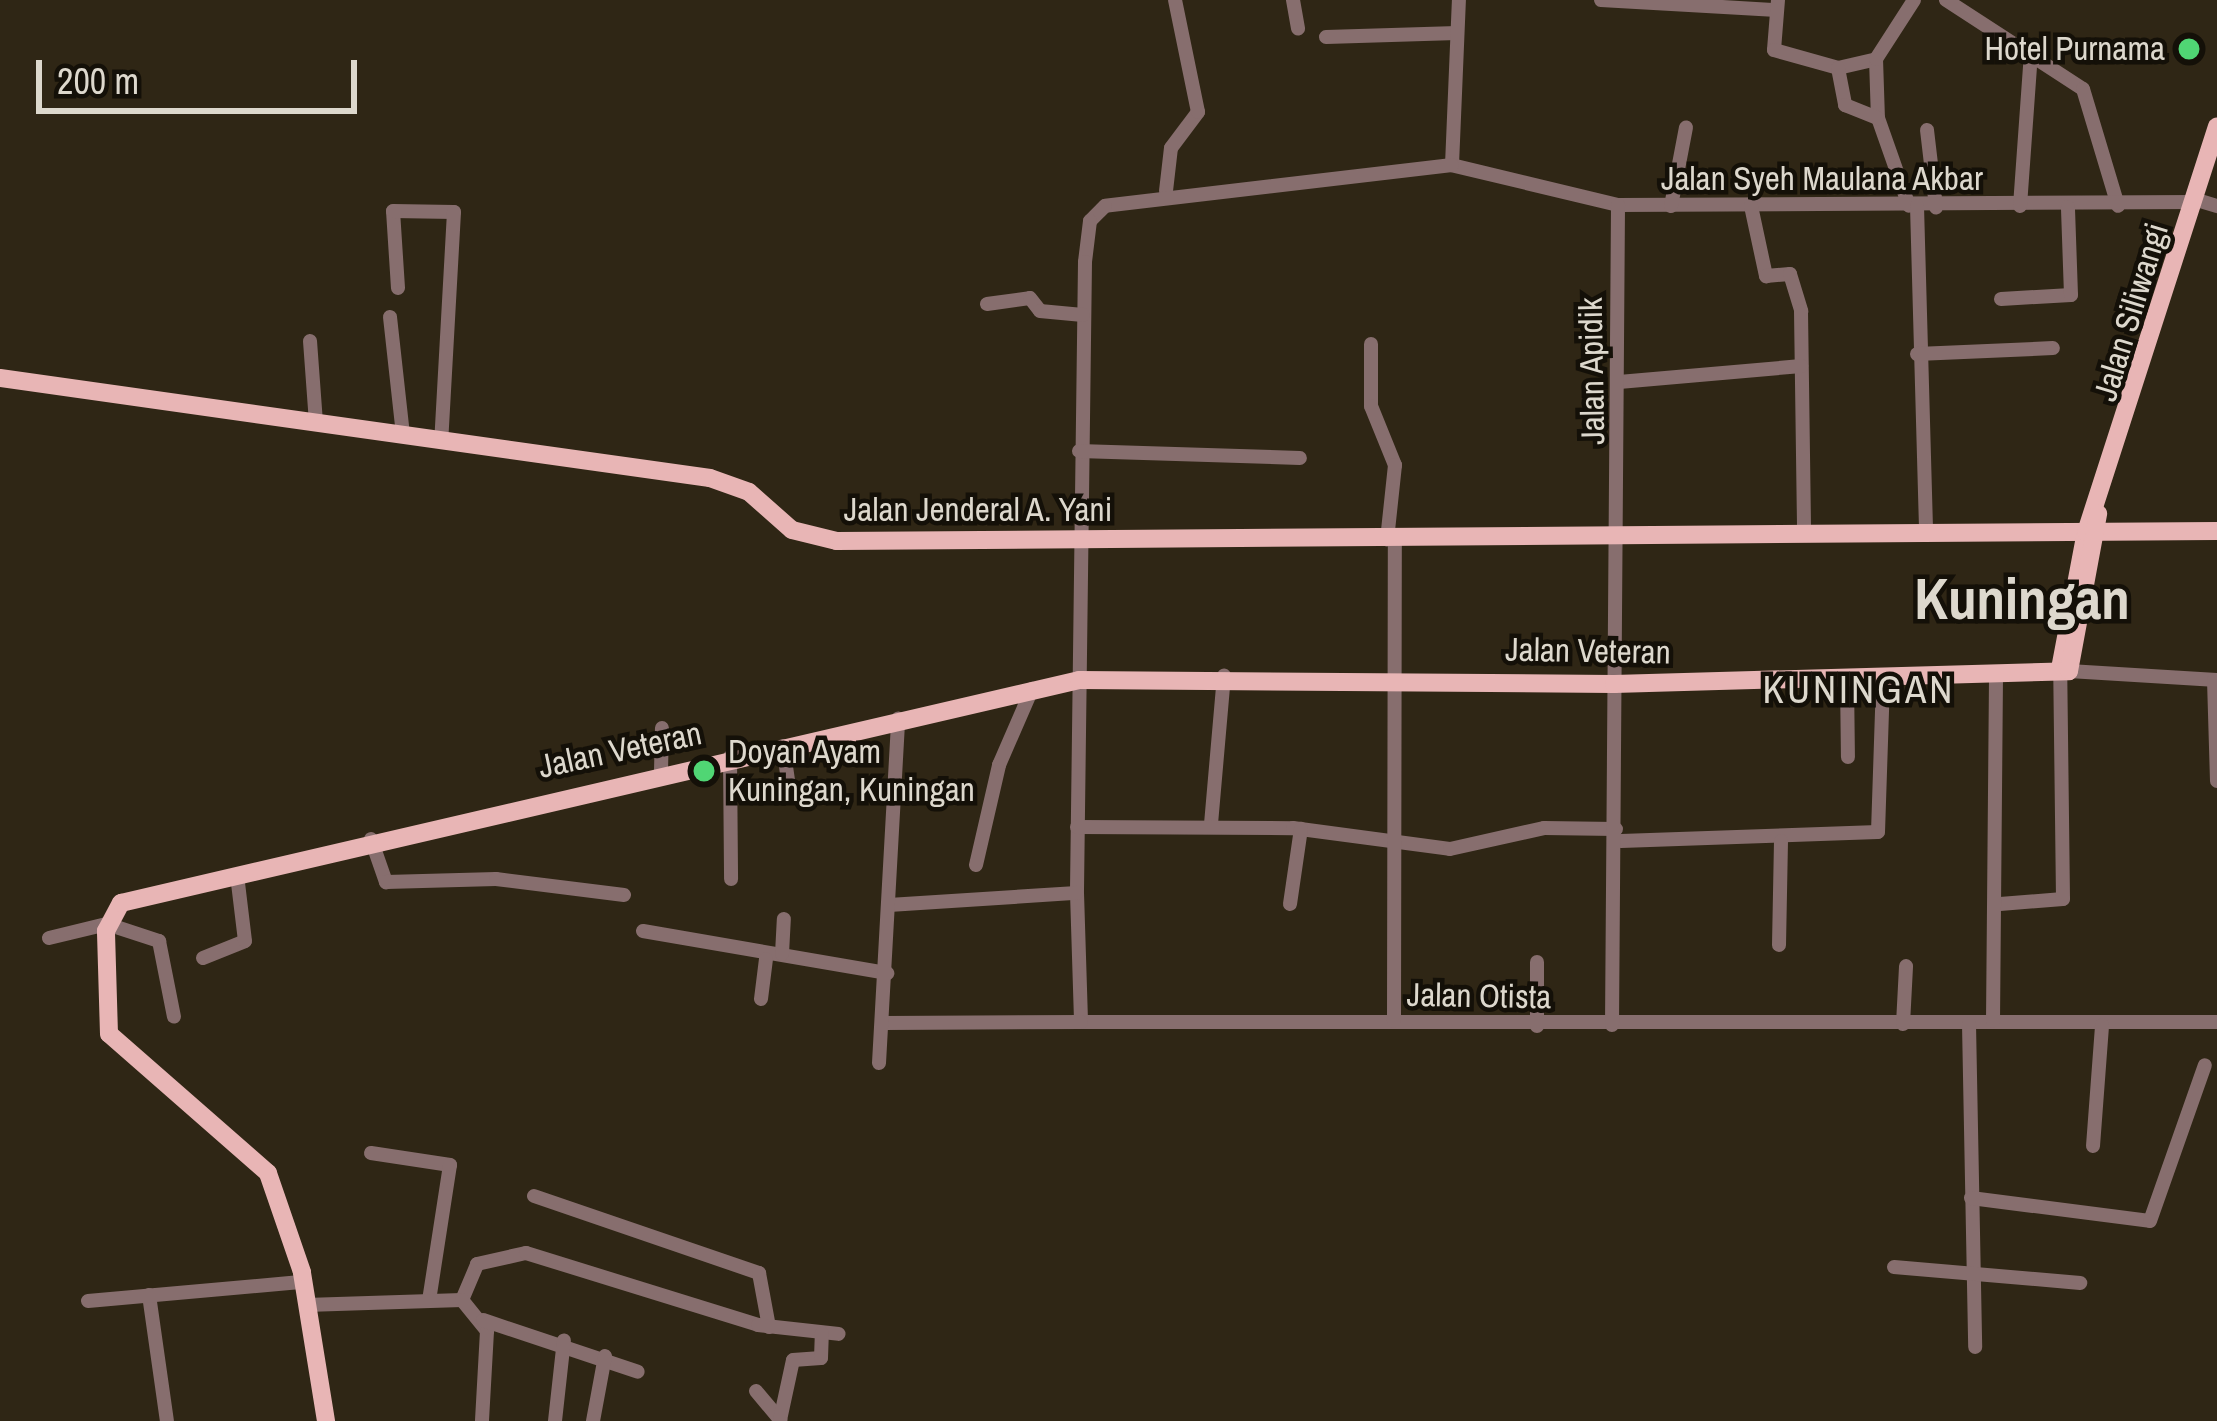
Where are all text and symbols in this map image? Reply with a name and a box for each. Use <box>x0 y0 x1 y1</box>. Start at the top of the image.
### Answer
place label: Hotel Purnama <box>1985 29 2165 69</box>
scale bar <box>42 36 363 110</box>
marker: Hotel Purnama <box>2176 36 2202 62</box>
text: 200 m <box>57 57 139 105</box>
street label: Jalan Syeh Maulana Akbar <box>1660 159 1984 199</box>
street label: Jalan Siliwangi <box>2085 218 2177 406</box>
street label: Jalan Apidik <box>1571 296 1613 446</box>
street label: Jalan Jenderal A. Yani <box>843 490 1113 530</box>
district label: Kuningan <box>1914 565 2130 633</box>
street label: Jalan Veteran <box>1505 630 1671 672</box>
district label: KUNINGAN <box>1763 666 1955 712</box>
street label: Jalan Veteran <box>535 713 705 787</box>
place label: Doyan Ayam Kuningan, Kuningan <box>728 732 975 810</box>
marker: Doyan Ayam Kuningan, Kuningan <box>691 758 717 784</box>
street label: Jalan Otista <box>1406 975 1552 1017</box>

